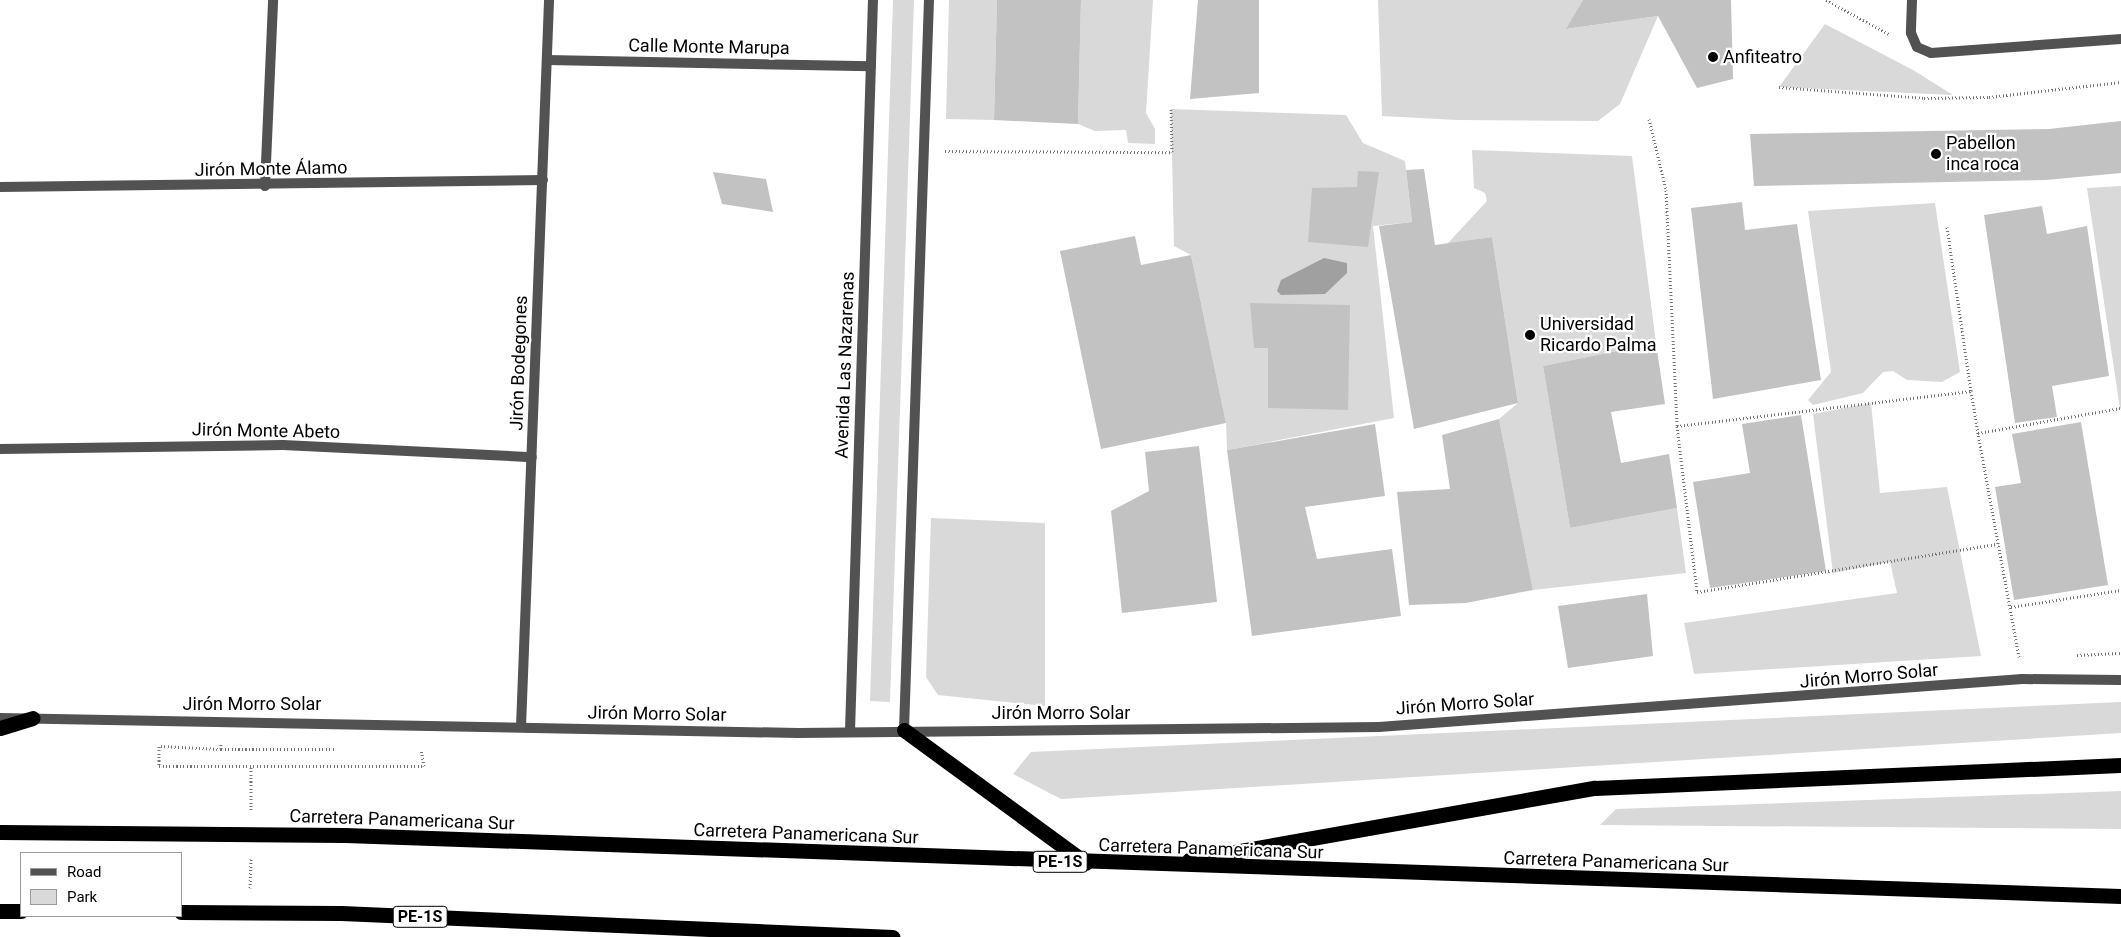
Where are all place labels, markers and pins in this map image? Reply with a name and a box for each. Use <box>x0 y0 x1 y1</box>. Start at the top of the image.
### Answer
place label: Anfiteatro <box>1723 46 1802 68</box>
marker: Anfiteatro <box>1707 51 1719 63</box>
place label: Pabellon inca roca <box>1946 133 2019 176</box>
marker: Pabellon inca roca <box>1930 148 1942 160</box>
place label: Universidad Ricardo Palma <box>1540 314 1656 356</box>
marker: Universidad Ricardo Palma <box>1524 329 1536 341</box>

